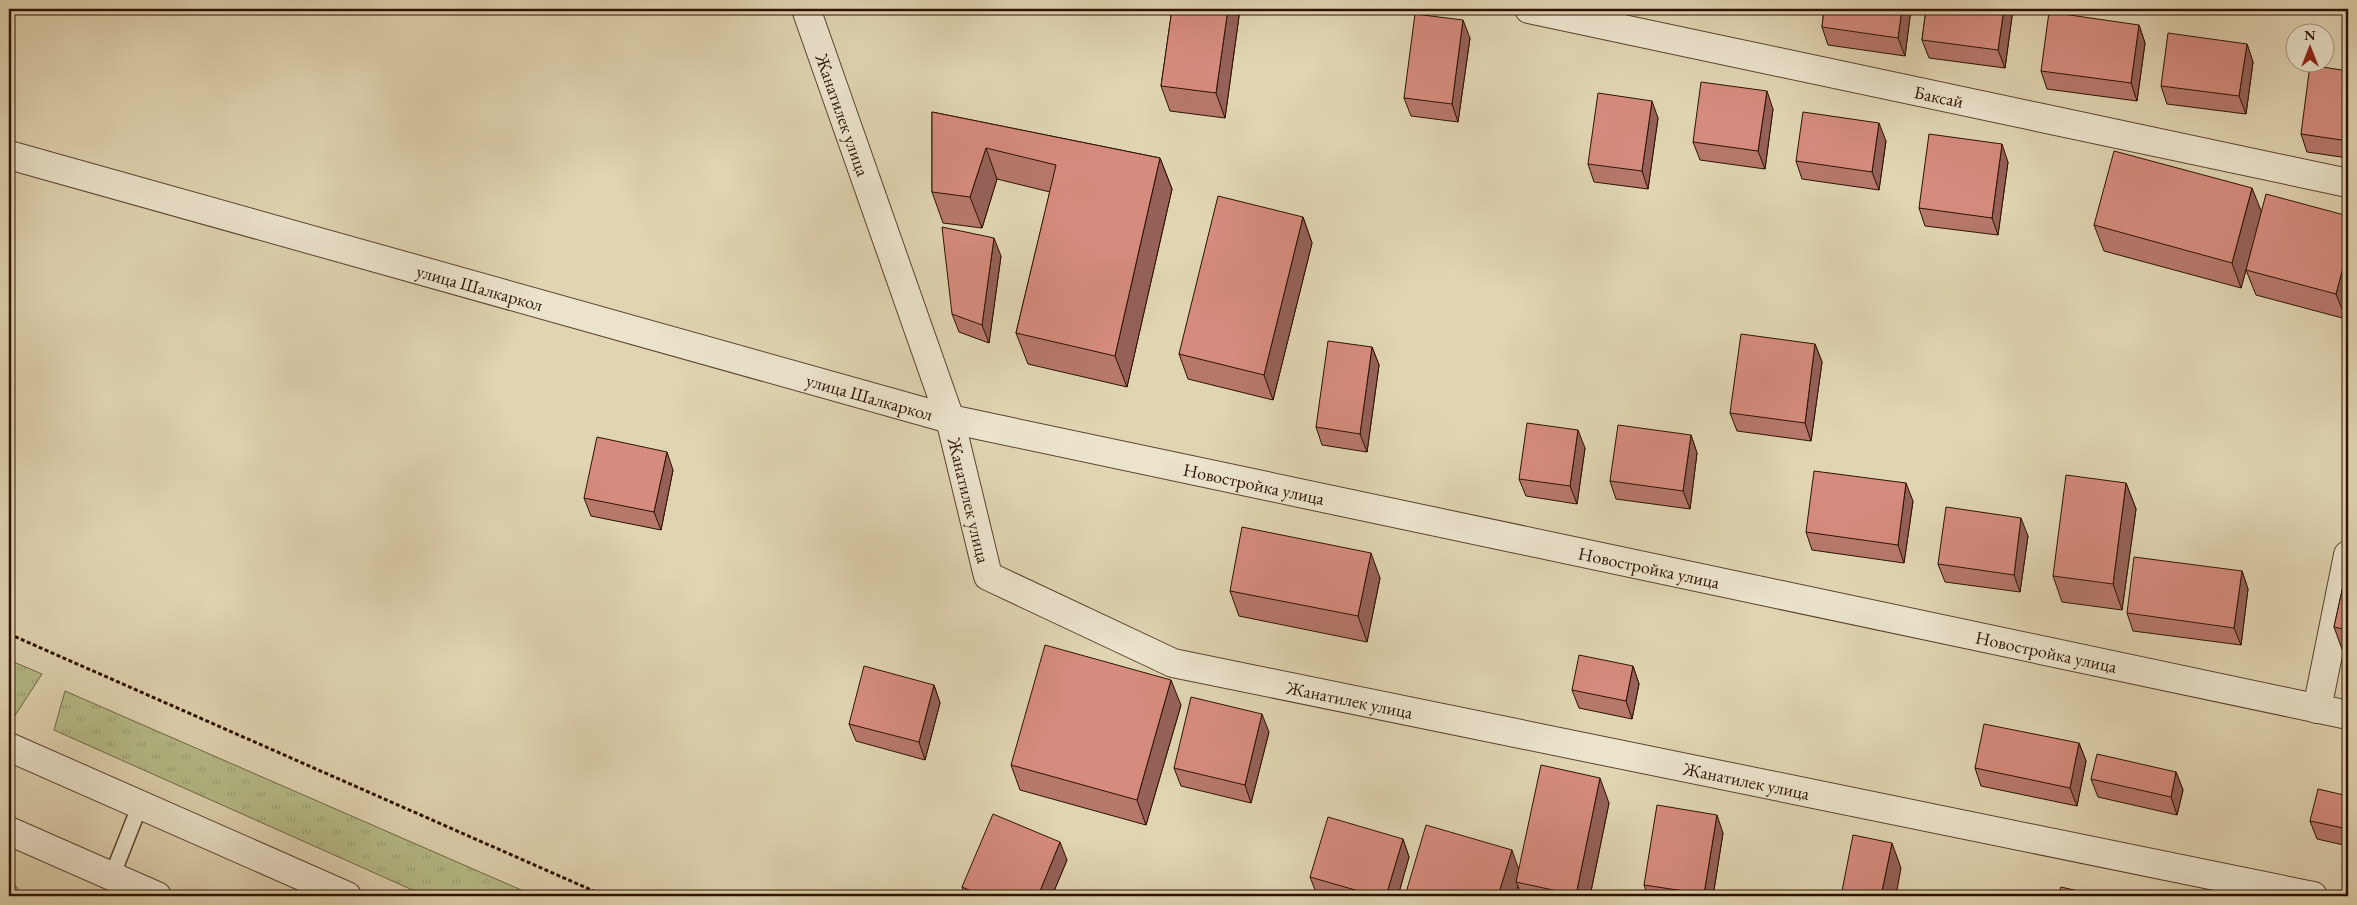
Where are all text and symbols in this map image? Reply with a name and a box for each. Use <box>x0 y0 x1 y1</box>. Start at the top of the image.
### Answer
north arrow <box>2284 22 2334 72</box>
text: N <box>2304 26 2316 44</box>
street label: Жанатилек улица <box>811 49 876 180</box>
street label: Баксай <box>1912 80 1966 113</box>
street label: улица Шалкаркол <box>414 258 546 316</box>
street label: улица Шалкаркол <box>804 368 936 425</box>
street label: Жанатилек улица <box>943 434 996 566</box>
street label: Новостройка улица <box>1181 457 1327 510</box>
street label: Новостройка улица <box>1576 541 1723 593</box>
street label: Новостройка улица <box>1974 625 2120 677</box>
street label: Жанатилек улица <box>1284 675 1416 723</box>
street label: Жанатилек улица <box>1680 756 1813 805</box>

